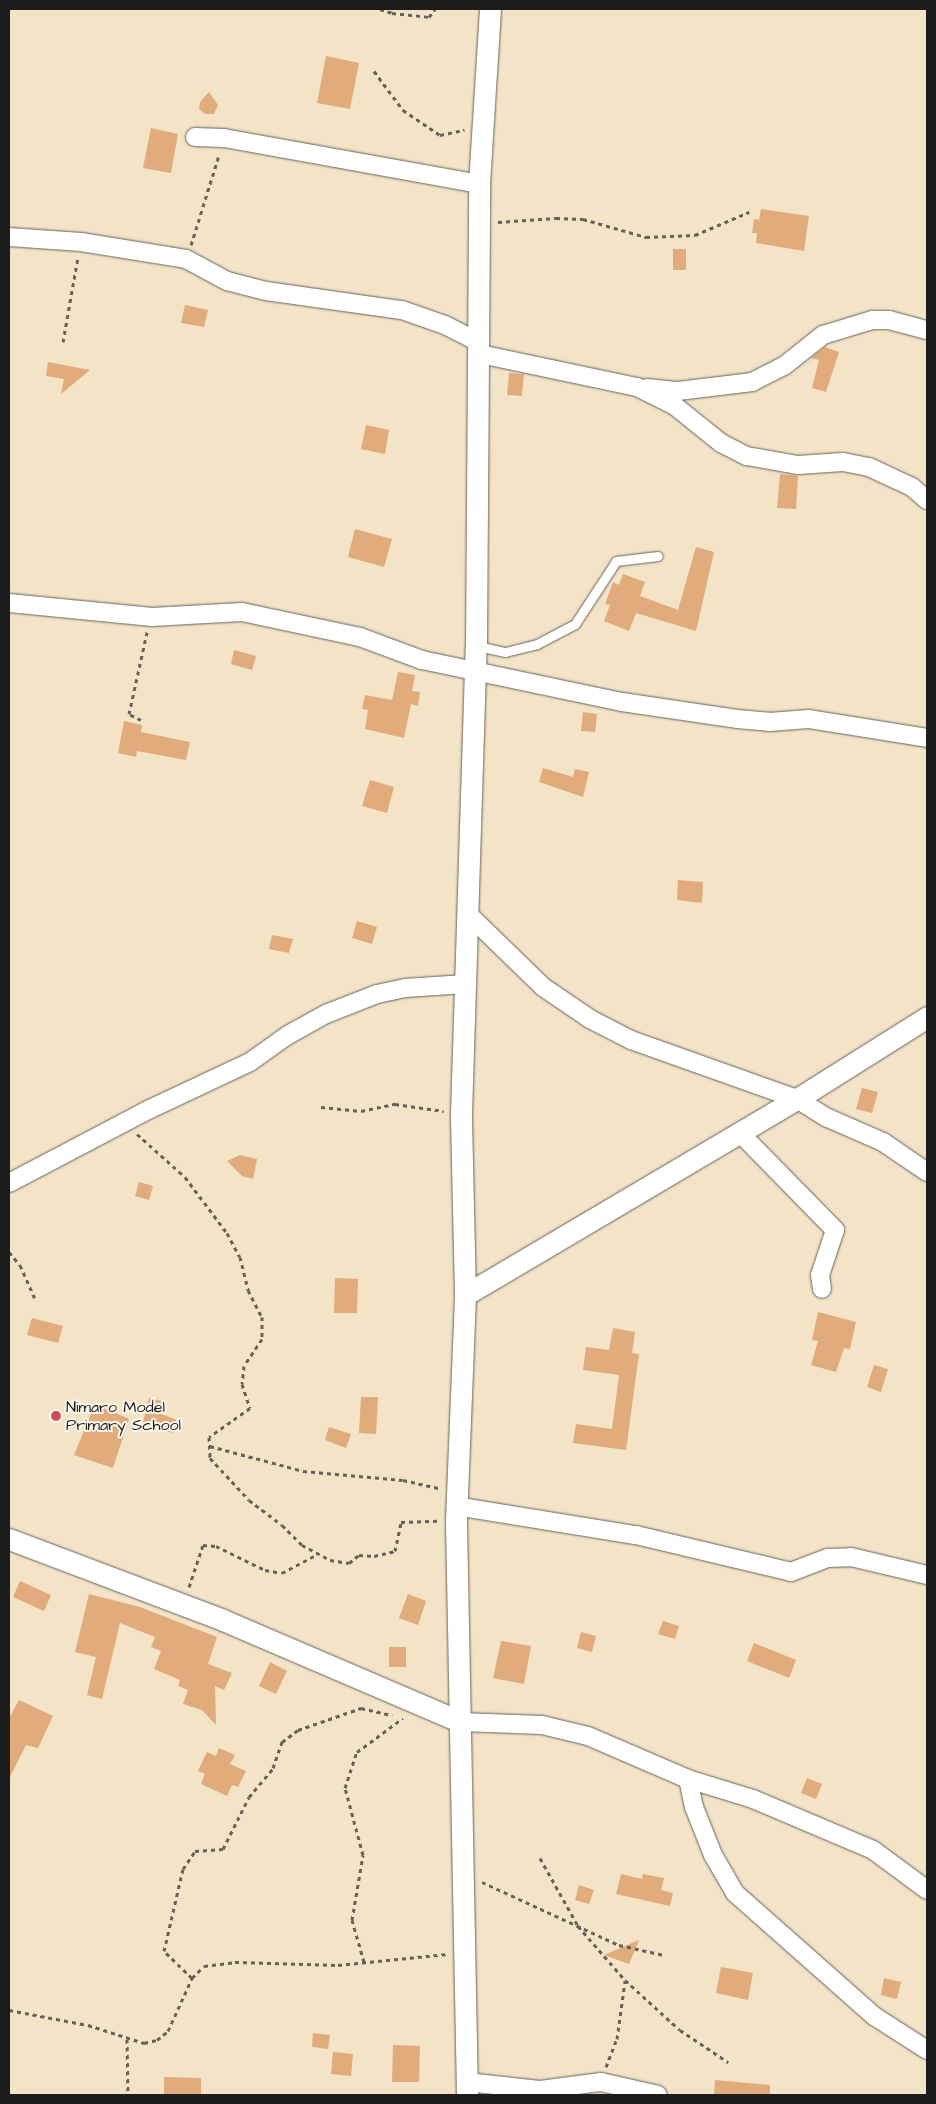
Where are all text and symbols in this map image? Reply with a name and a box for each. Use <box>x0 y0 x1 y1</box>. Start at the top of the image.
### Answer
place label: Nimaro Model Primary School <box>66 1397 181 1435</box>
marker: Nimaro Model Primary School <box>50 1410 62 1422</box>

